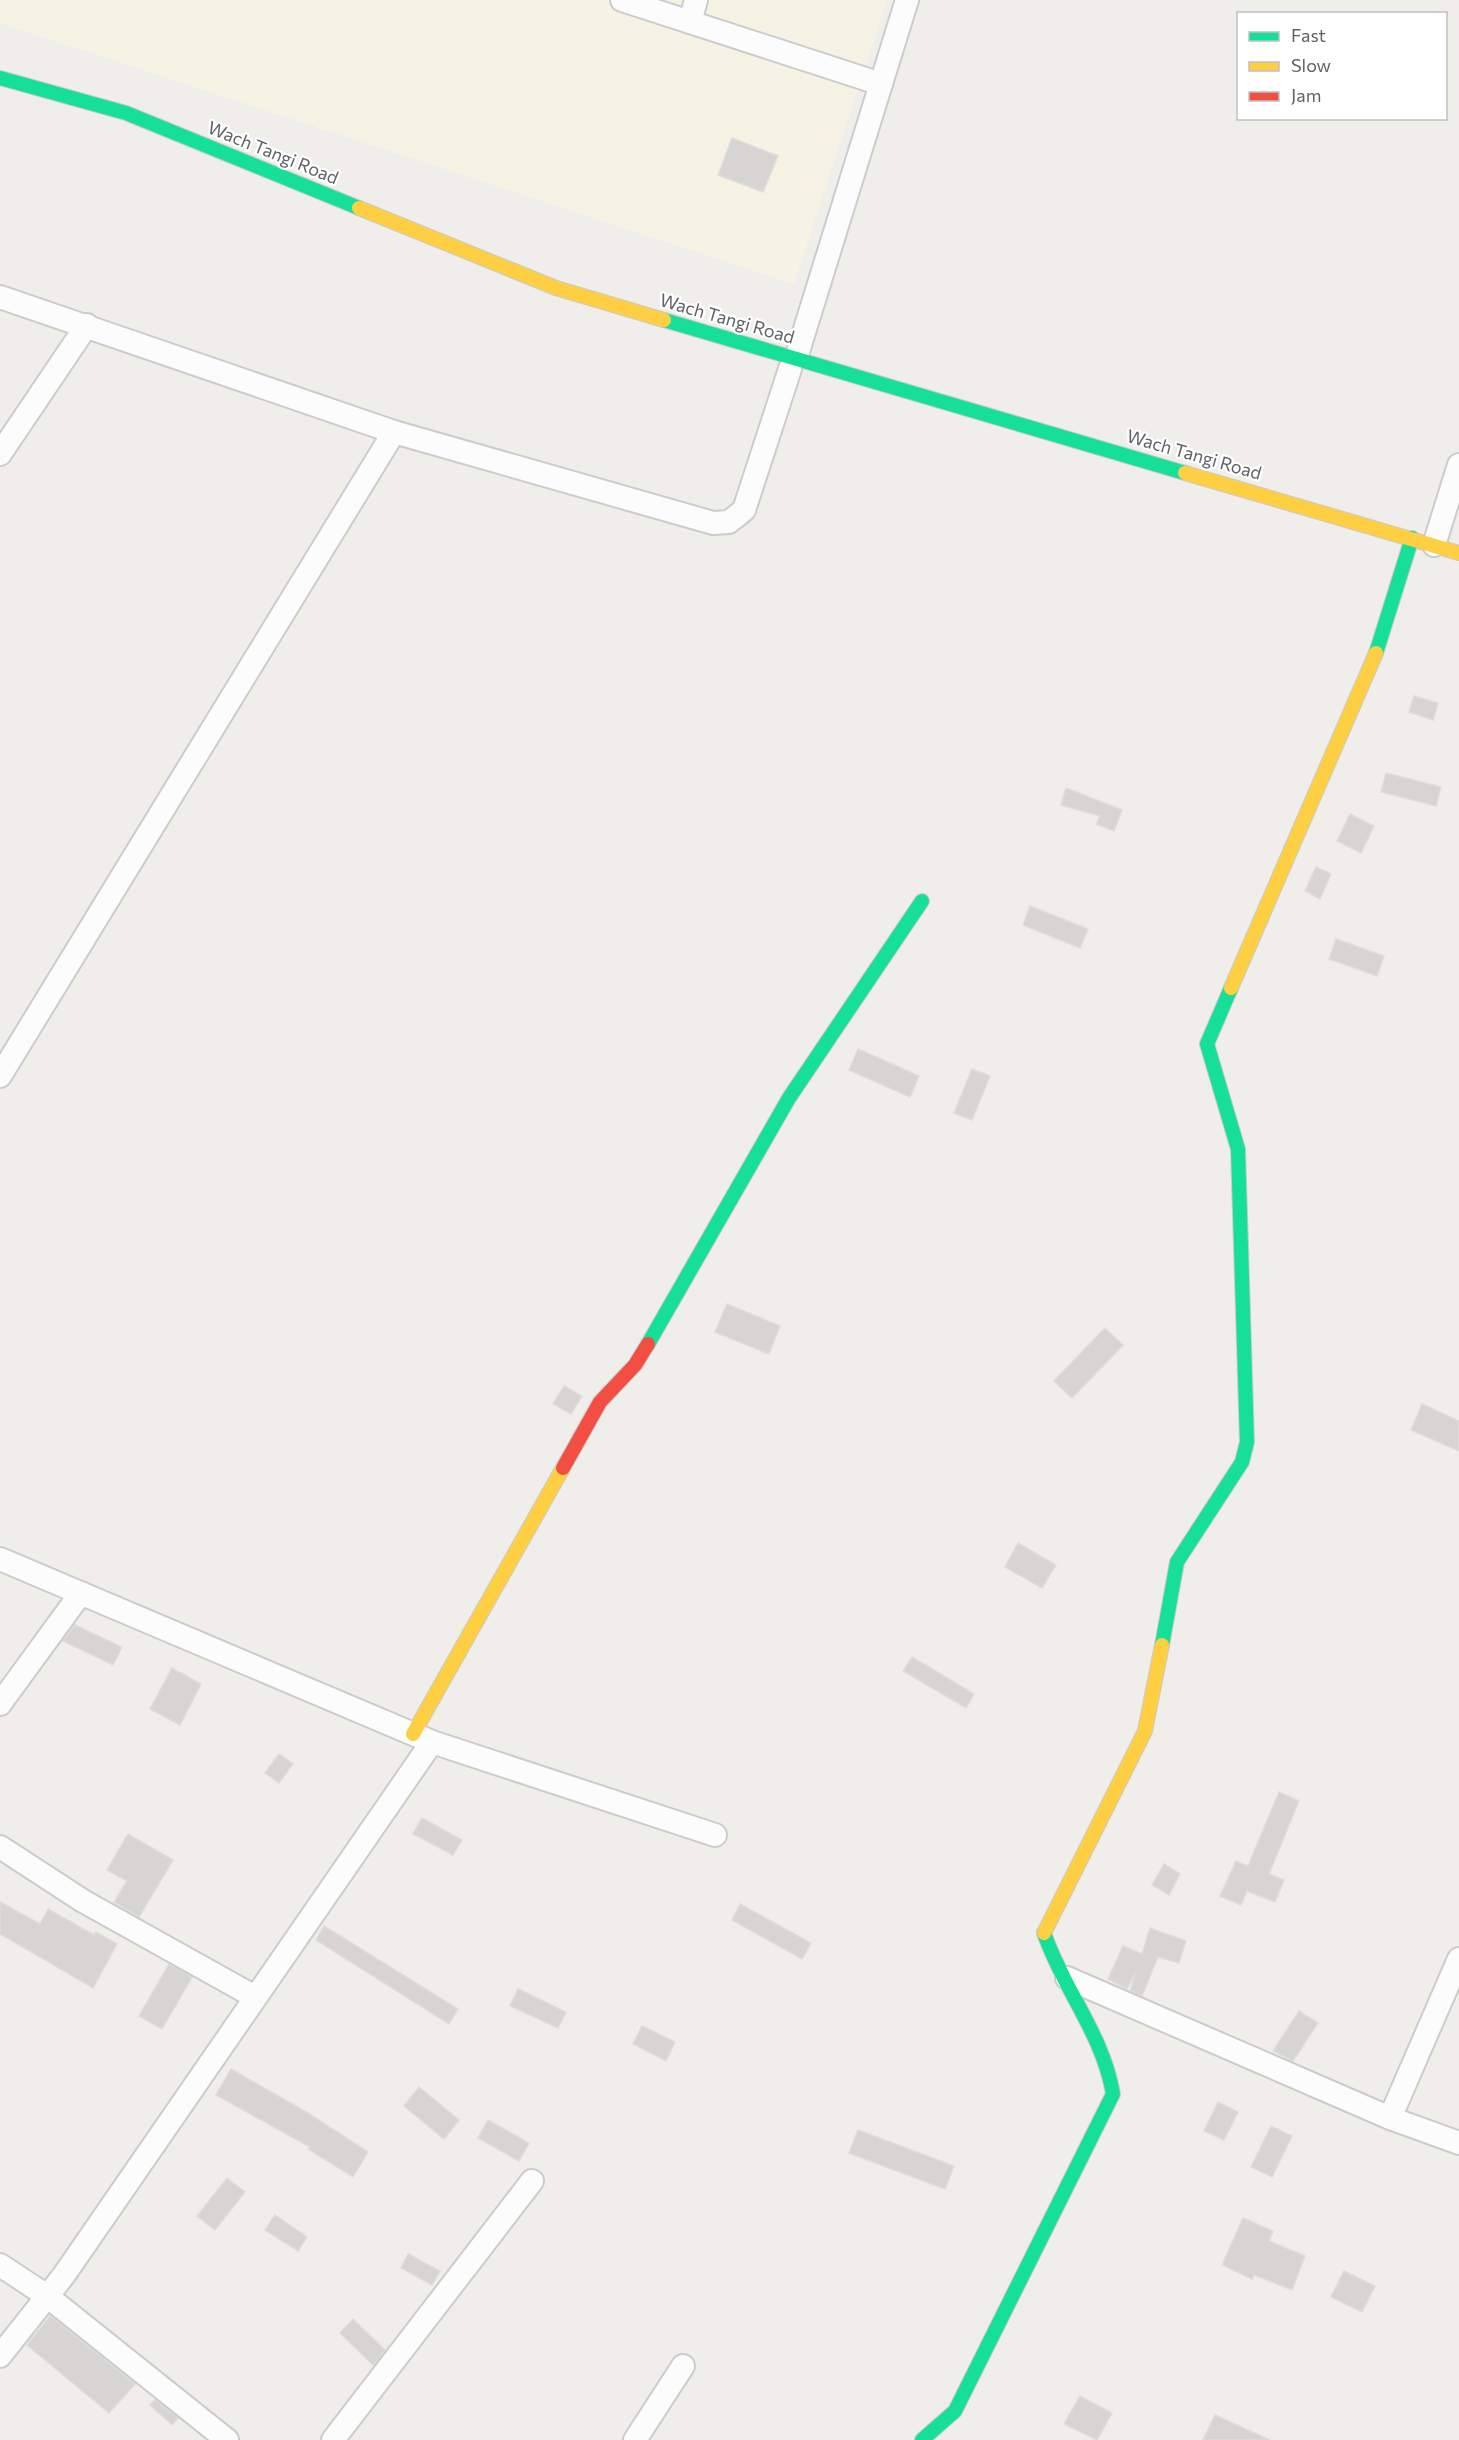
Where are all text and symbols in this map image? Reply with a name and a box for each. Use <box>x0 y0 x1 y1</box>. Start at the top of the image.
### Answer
legend <box>1237 12 1447 120</box>
text: Fast <box>1291 24 1326 46</box>
text: Slow <box>1291 54 1331 76</box>
text: Jam <box>1291 84 1321 106</box>
street label: Wach Tangi Road <box>205 116 342 188</box>
street label: Wach Tangi Road <box>657 288 797 348</box>
street label: Wach Tangi Road <box>1124 424 1264 484</box>

